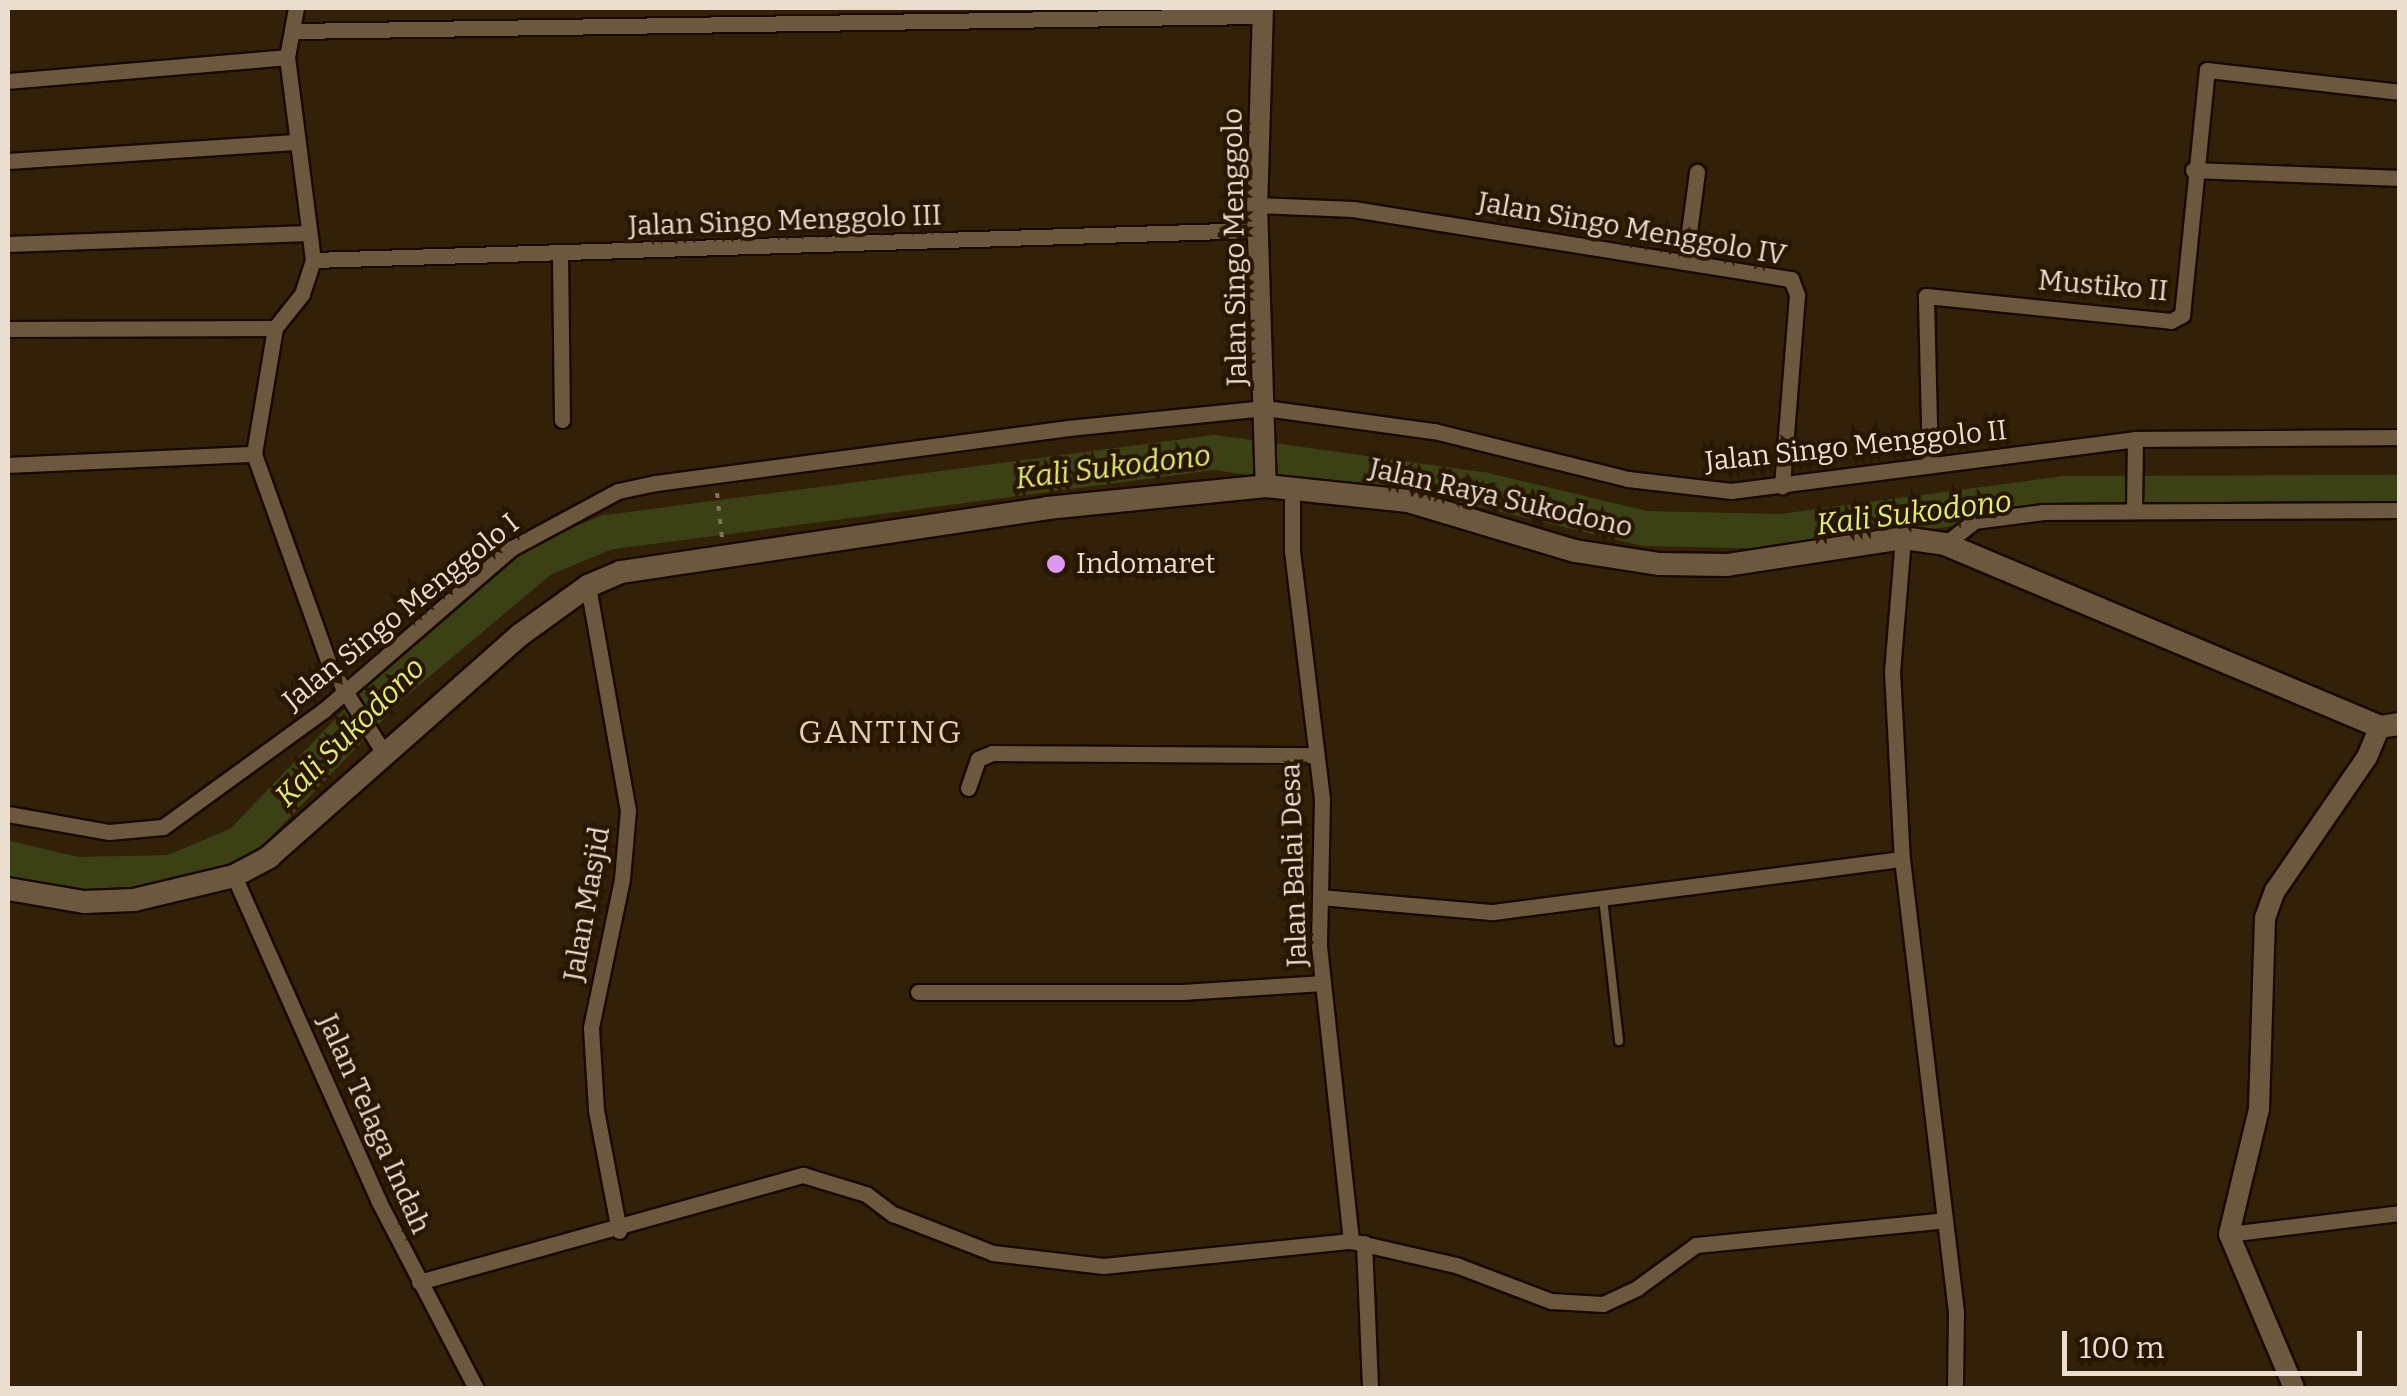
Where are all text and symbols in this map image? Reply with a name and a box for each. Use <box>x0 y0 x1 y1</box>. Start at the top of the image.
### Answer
street label: Jalan Singo Menggolo <box>1216 108 1254 386</box>
street label: Jalan Singo Menggolo IV <box>1475 185 1789 273</box>
street label: Jalan Singo Menggolo III <box>628 199 942 243</box>
street label: Mustiko II <box>2037 264 2169 308</box>
street label: Jalan Singo Menggolo II <box>1703 413 2009 479</box>
water label: Kali Sukodono <box>1013 437 1213 497</box>
street label: Jalan Raya Sukodono <box>1366 451 1636 545</box>
water label: Kali Sukodono <box>1814 483 2014 543</box>
street label: Jalan Singo Menggolo I <box>276 507 526 717</box>
place label: Indomaret <box>1076 547 1215 581</box>
marker: Indomaret <box>1045 553 1067 575</box>
water label: Kali Sukodono <box>268 650 432 814</box>
district label: GANTING <box>798 713 964 751</box>
street label: Jalan Balai Desa <box>1274 763 1314 967</box>
street label: Jalan Masjid <box>557 824 617 984</box>
street label: Jalan Telaga Indah <box>311 1009 437 1239</box>
scale bar <box>2067 1311 2367 1373</box>
text: 100 m <box>2079 1330 2164 1366</box>

